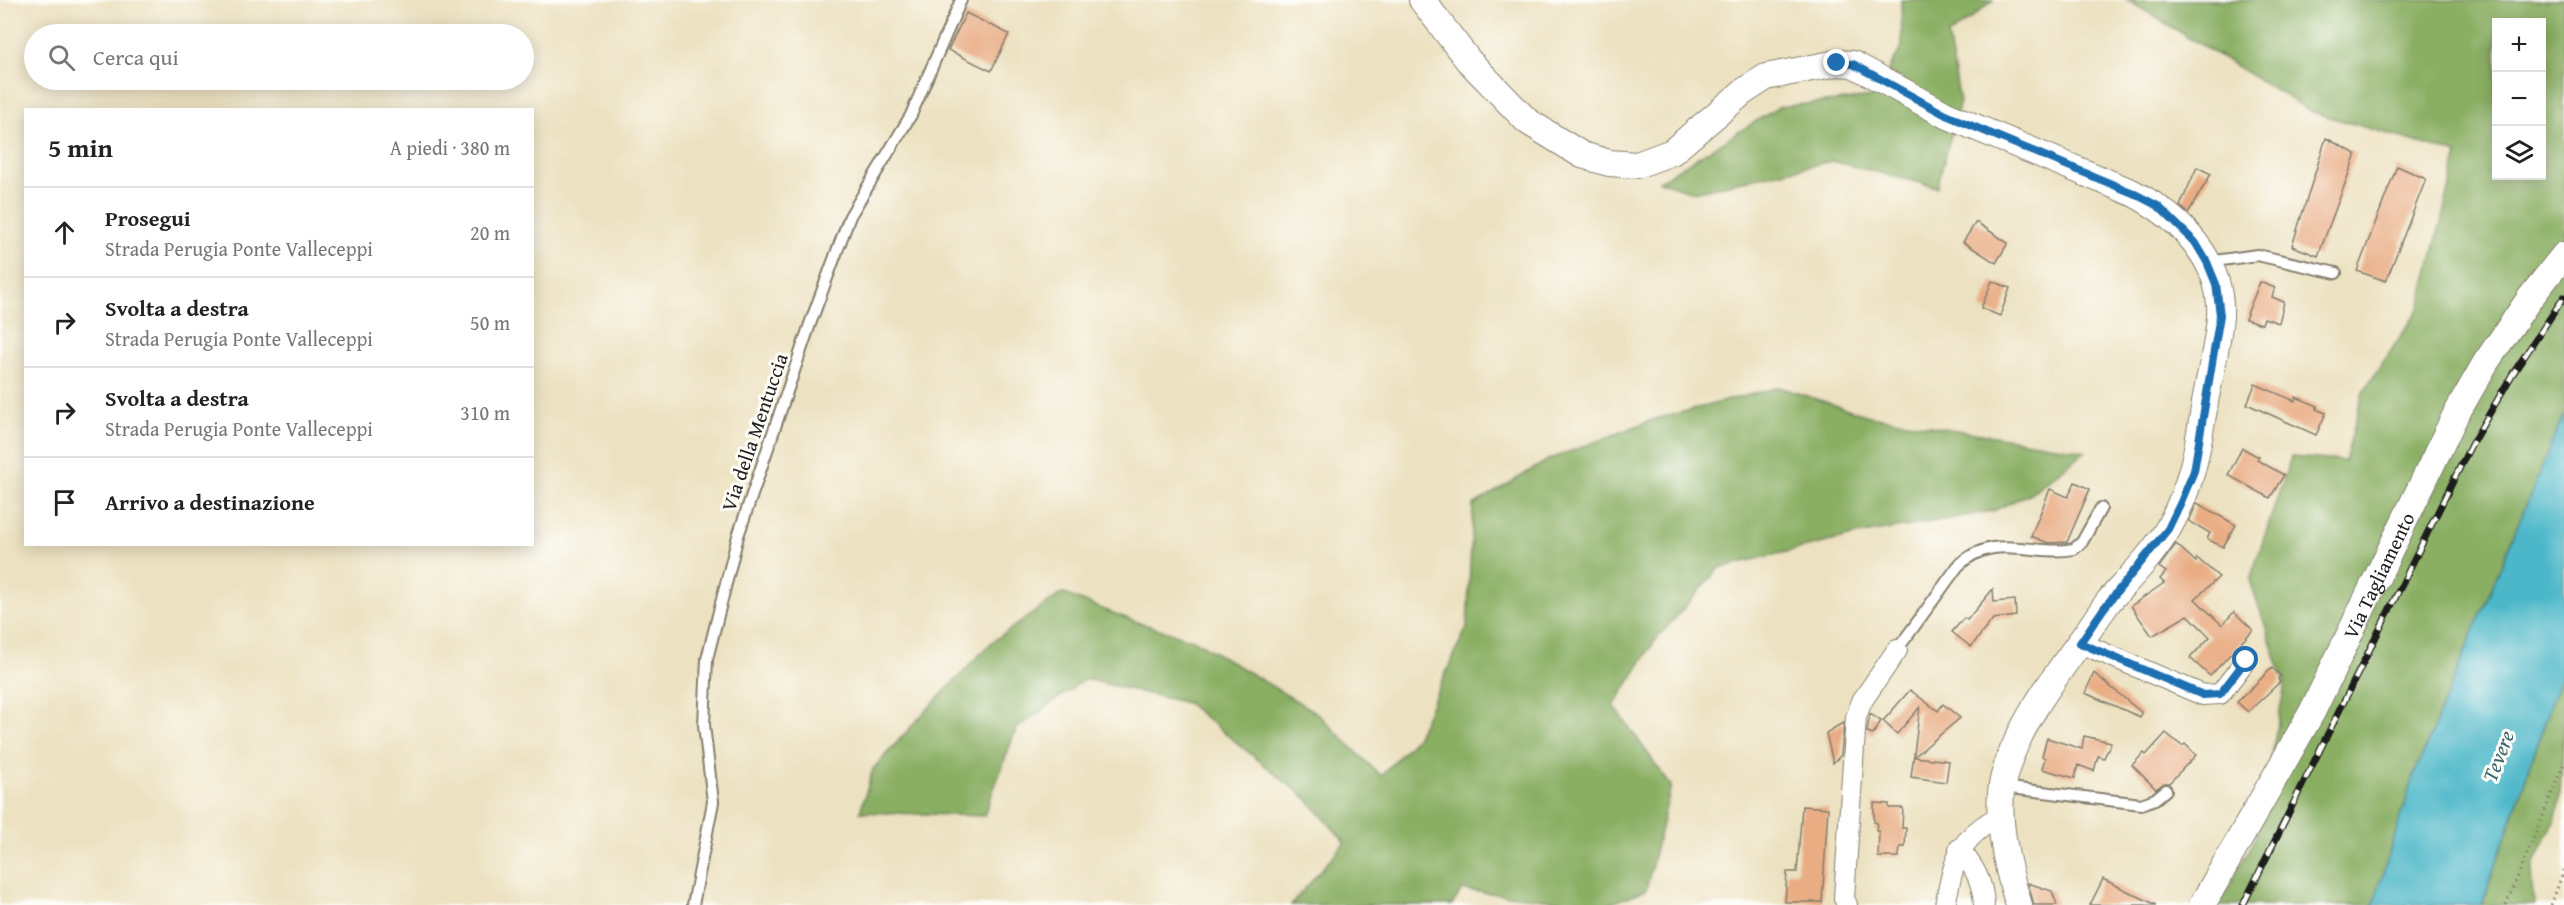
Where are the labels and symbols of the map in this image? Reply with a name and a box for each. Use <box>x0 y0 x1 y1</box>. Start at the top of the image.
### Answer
route end <box>1823 49 1849 75</box>
street label: Via della Mentuccia <box>713 349 795 515</box>
street label: Via Tagliamento <box>2335 507 2421 643</box>
route start <box>2232 646 2258 672</box>
water label: Tevere <box>2474 726 2522 786</box>

